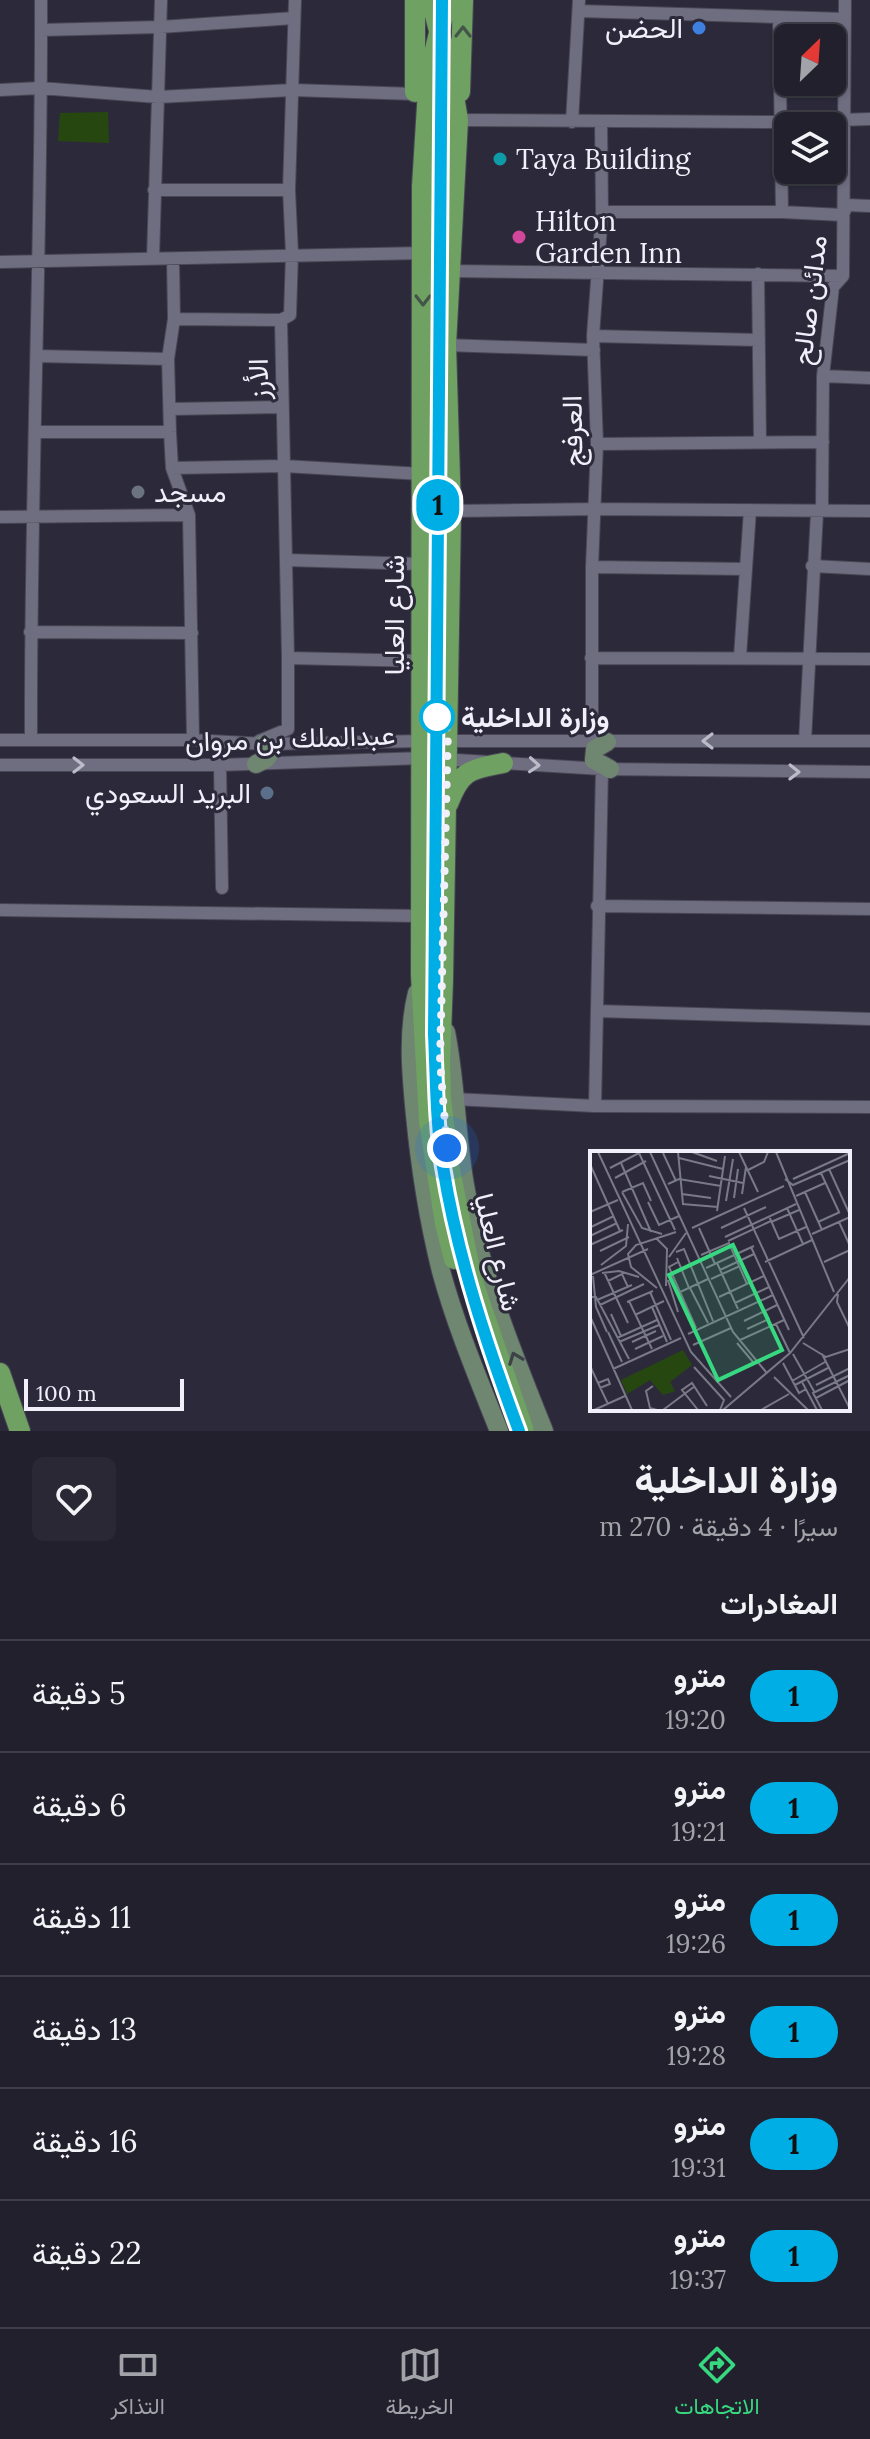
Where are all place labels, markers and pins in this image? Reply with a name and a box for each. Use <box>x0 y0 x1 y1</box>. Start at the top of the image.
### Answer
place label: الحضن <box>605 10 683 46</box>
marker: الحضن <box>690 19 708 37</box>
place label: Taya Building <box>516 141 691 177</box>
marker: Taya Building <box>491 150 509 168</box>
place label: Hilton Garden Inn <box>535 203 682 271</box>
marker: Hilton Garden Inn <box>510 228 528 246</box>
place label: مسجد <box>154 474 227 510</box>
marker: مسجد <box>129 483 147 501</box>
place label: وزارة الداخلية <box>461 699 610 735</box>
marker: وزارة الداخلية <box>420 700 454 734</box>
place label: البريد السعودي <box>85 775 251 816</box>
marker: البريد السعودي <box>258 784 276 802</box>

